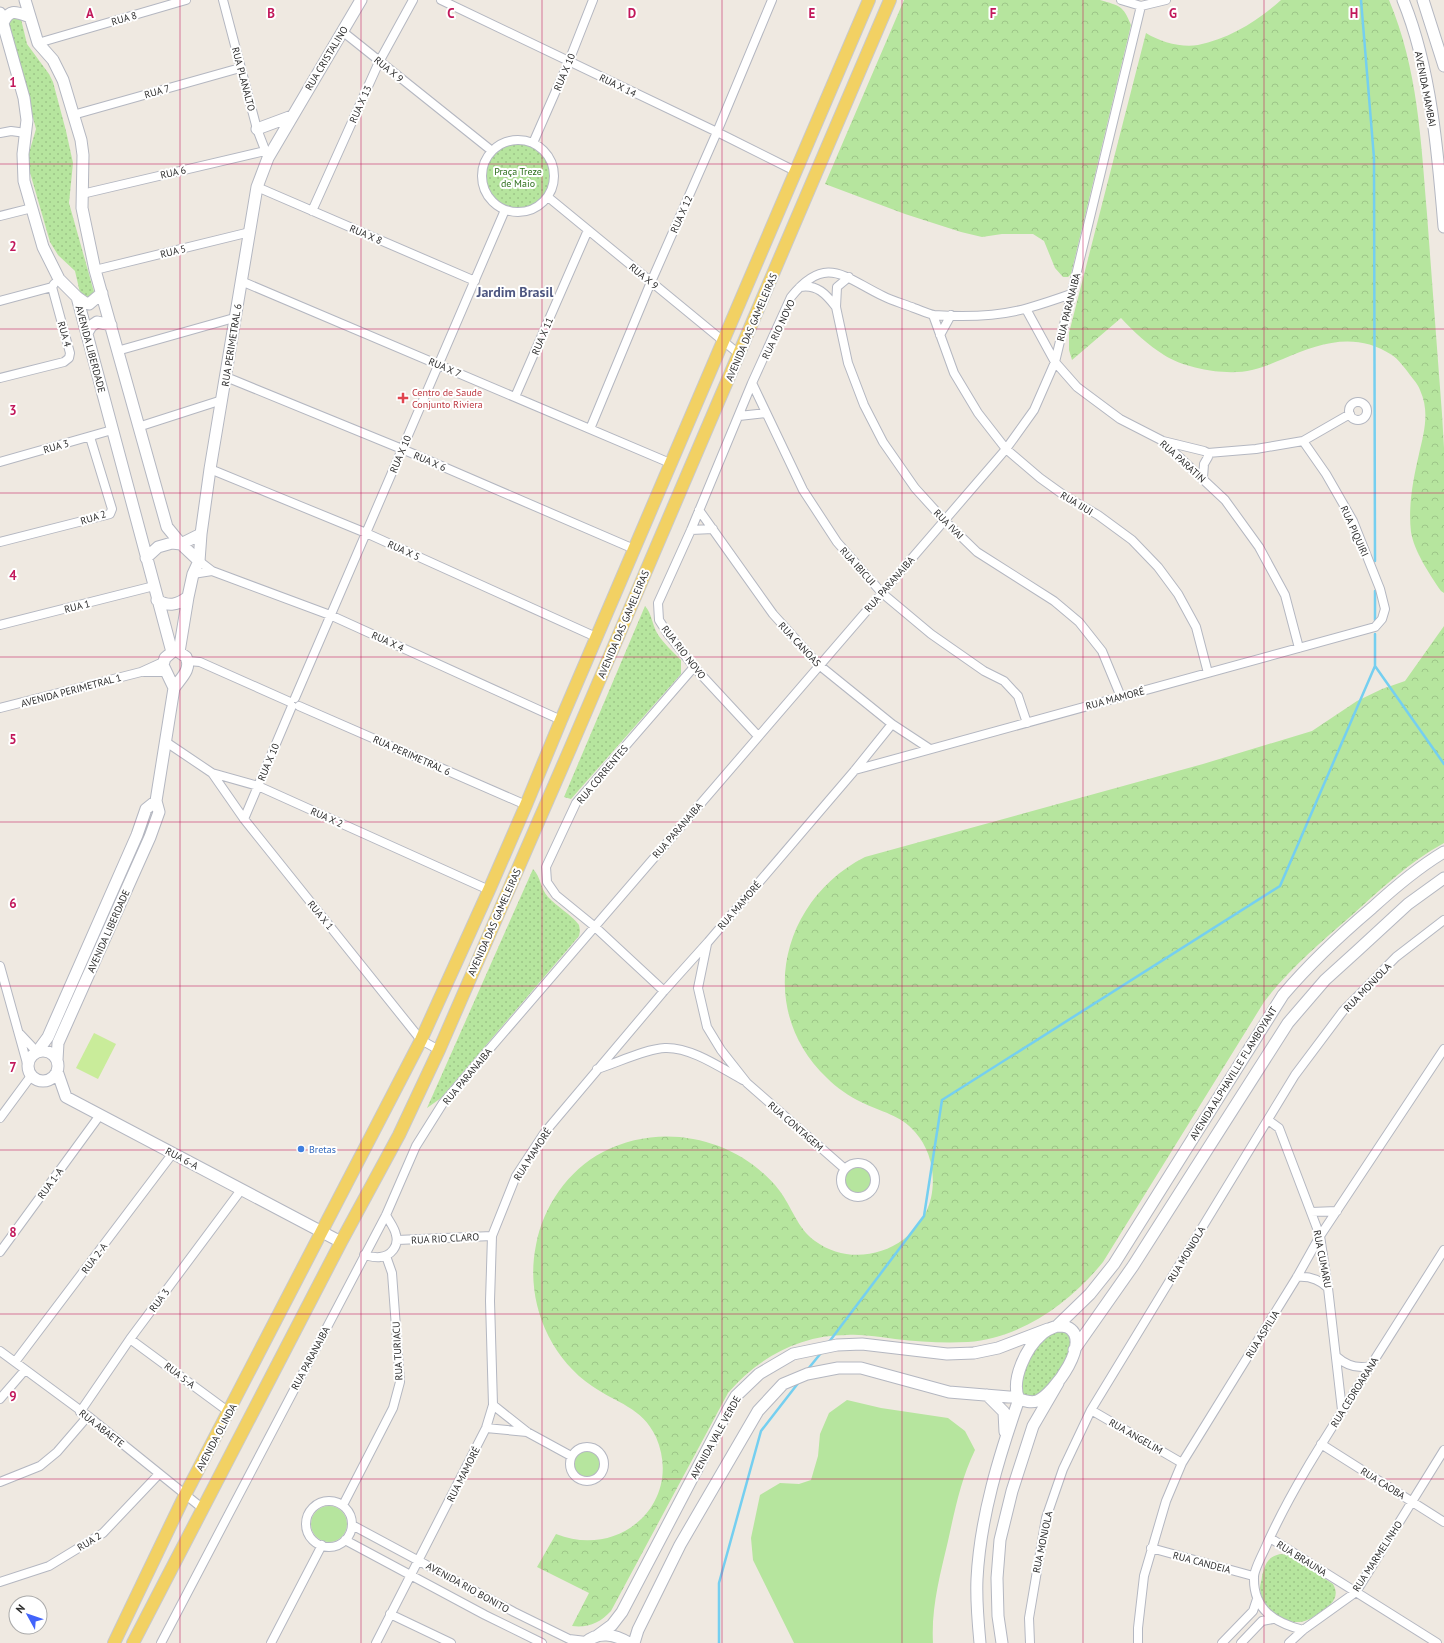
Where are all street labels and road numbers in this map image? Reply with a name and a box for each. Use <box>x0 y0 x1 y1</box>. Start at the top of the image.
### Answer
street label: RUA 8 <box>110 9 138 28</box>
street label: RUA CRISTALINO <box>302 24 351 93</box>
street label: RUA PLANALTO <box>229 46 258 113</box>
street label: AVENIDA MAMBAI <box>1412 50 1439 128</box>
street label: RUA X 10 <box>551 51 578 93</box>
street label: RUA X 9 <box>371 54 406 85</box>
street label: RUA X 14 <box>597 71 639 100</box>
street label: RUA 7 <box>143 82 171 101</box>
street label: RUA X 13 <box>346 83 374 125</box>
street label: RUA 6 <box>159 163 187 182</box>
street label: RUA X 12 <box>667 193 695 235</box>
street label: RUA X 8 <box>347 222 384 247</box>
street label: RUA 5 <box>159 242 187 261</box>
street label: RUA X 9 <box>626 261 661 292</box>
street label: AVENIDA DAS GAMELEIRAS <box>723 271 780 383</box>
street label: RUA PARANAIBA <box>1054 271 1083 343</box>
street label: RUA RIO NOVO <box>759 297 798 361</box>
street label: RUA PERIMETRAL 6 <box>219 303 244 387</box>
street label: AVENIDA LIBERDADE <box>73 304 108 394</box>
street label: RUA X 11 <box>529 315 556 357</box>
street label: RUA 4 <box>55 320 75 349</box>
street label: RUA X 7 <box>426 355 463 380</box>
street label: RUA X 10 <box>387 433 414 475</box>
street label: RUA 3 <box>42 437 70 456</box>
street label: RUA PARATIN <box>1157 437 1208 485</box>
street label: RUA X 6 <box>411 449 448 474</box>
street label: RUA IJUI <box>1058 489 1095 518</box>
street label: RUA PIQUIRI <box>1338 504 1372 559</box>
street label: RUA 2 <box>79 507 107 527</box>
street label: RUA IVAI <box>931 507 966 542</box>
street label: RUA X 5 <box>385 538 422 563</box>
street label: RUA IBICUI <box>837 544 878 588</box>
street label: RUA PARANAIBA <box>861 553 917 615</box>
street label: AVENIDA DAS GAMELEIRAS <box>595 568 652 680</box>
street label: RUA 1 <box>63 597 91 616</box>
street label: RUA CANOAS <box>776 619 824 669</box>
street label: RUA RIO NOVO <box>659 623 709 682</box>
street label: RUA X 4 <box>369 629 407 655</box>
street label: AVENIDA PERIMETRAL 1 <box>19 671 123 710</box>
street label: RUA MAMORÉ <box>1084 684 1146 713</box>
street label: RUA PERIMETRAL 6 <box>371 733 453 778</box>
street label: RUA X 10 <box>255 741 282 783</box>
street label: RUA CORRENTES <box>574 742 631 806</box>
street label: RUA PARANAIBA <box>649 799 705 861</box>
street label: RUA X 2 <box>308 805 345 830</box>
street label: AVENIDA DAS GAMELEIRAS <box>465 867 524 978</box>
street label: RUA MAMORÉ <box>715 878 764 932</box>
street label: AVENIDA LIBERDADE <box>84 888 133 975</box>
street label: RUA X 1 <box>305 898 336 933</box>
street label: RUA MONJOLA <box>1341 960 1394 1014</box>
street label: AVENIDA ALPHAVILLE FLAMBOYANT <box>1187 1004 1280 1143</box>
street label: RUA PARANAIBA <box>440 1045 495 1107</box>
street label: RUA CONTAGEM <box>765 1099 826 1154</box>
street label: RUA MAMORÉ <box>511 1125 554 1183</box>
street label: RUA 6-A <box>163 1144 201 1173</box>
street label: RUA 1-A <box>35 1165 66 1201</box>
street label: RUA MONJOLA <box>1165 1224 1208 1285</box>
street label: RUA CUMARU <box>1310 1229 1335 1289</box>
street label: RUA RIO CLARO <box>411 1230 480 1247</box>
street label: RUA 2-A <box>79 1240 110 1276</box>
street label: RUA 3 <box>146 1286 172 1315</box>
street label: RUA ASPILIA <box>1243 1308 1282 1361</box>
street label: RUA TURIACU <box>389 1321 406 1381</box>
street label: RUA PARANAIBA <box>288 1324 333 1392</box>
street label: RUA CEDROARANA <box>1328 1355 1381 1430</box>
street label: RUA 5-A <box>162 1360 198 1391</box>
street label: AVENIDA VALE VERDE <box>687 1393 744 1481</box>
street label: AVENIDA OLINDA <box>193 1401 240 1473</box>
street label: RUA ABAETE <box>76 1407 127 1450</box>
street label: RUA ANGELIM <box>1106 1416 1165 1457</box>
street label: RUA MAMORÉ <box>444 1444 483 1504</box>
street label: RUA CAOBA <box>1358 1465 1408 1502</box>
street label: RUA MONJOLA <box>1030 1510 1055 1574</box>
street label: RUA MARMELINHO <box>1350 1518 1405 1594</box>
street label: RUA 2 <box>75 1529 104 1554</box>
street label: RUA BRAUNA <box>1274 1538 1330 1579</box>
street label: RUA CANDEIA <box>1172 1549 1232 1576</box>
street label: AVENIDA RIO BONITO <box>424 1559 512 1616</box>

